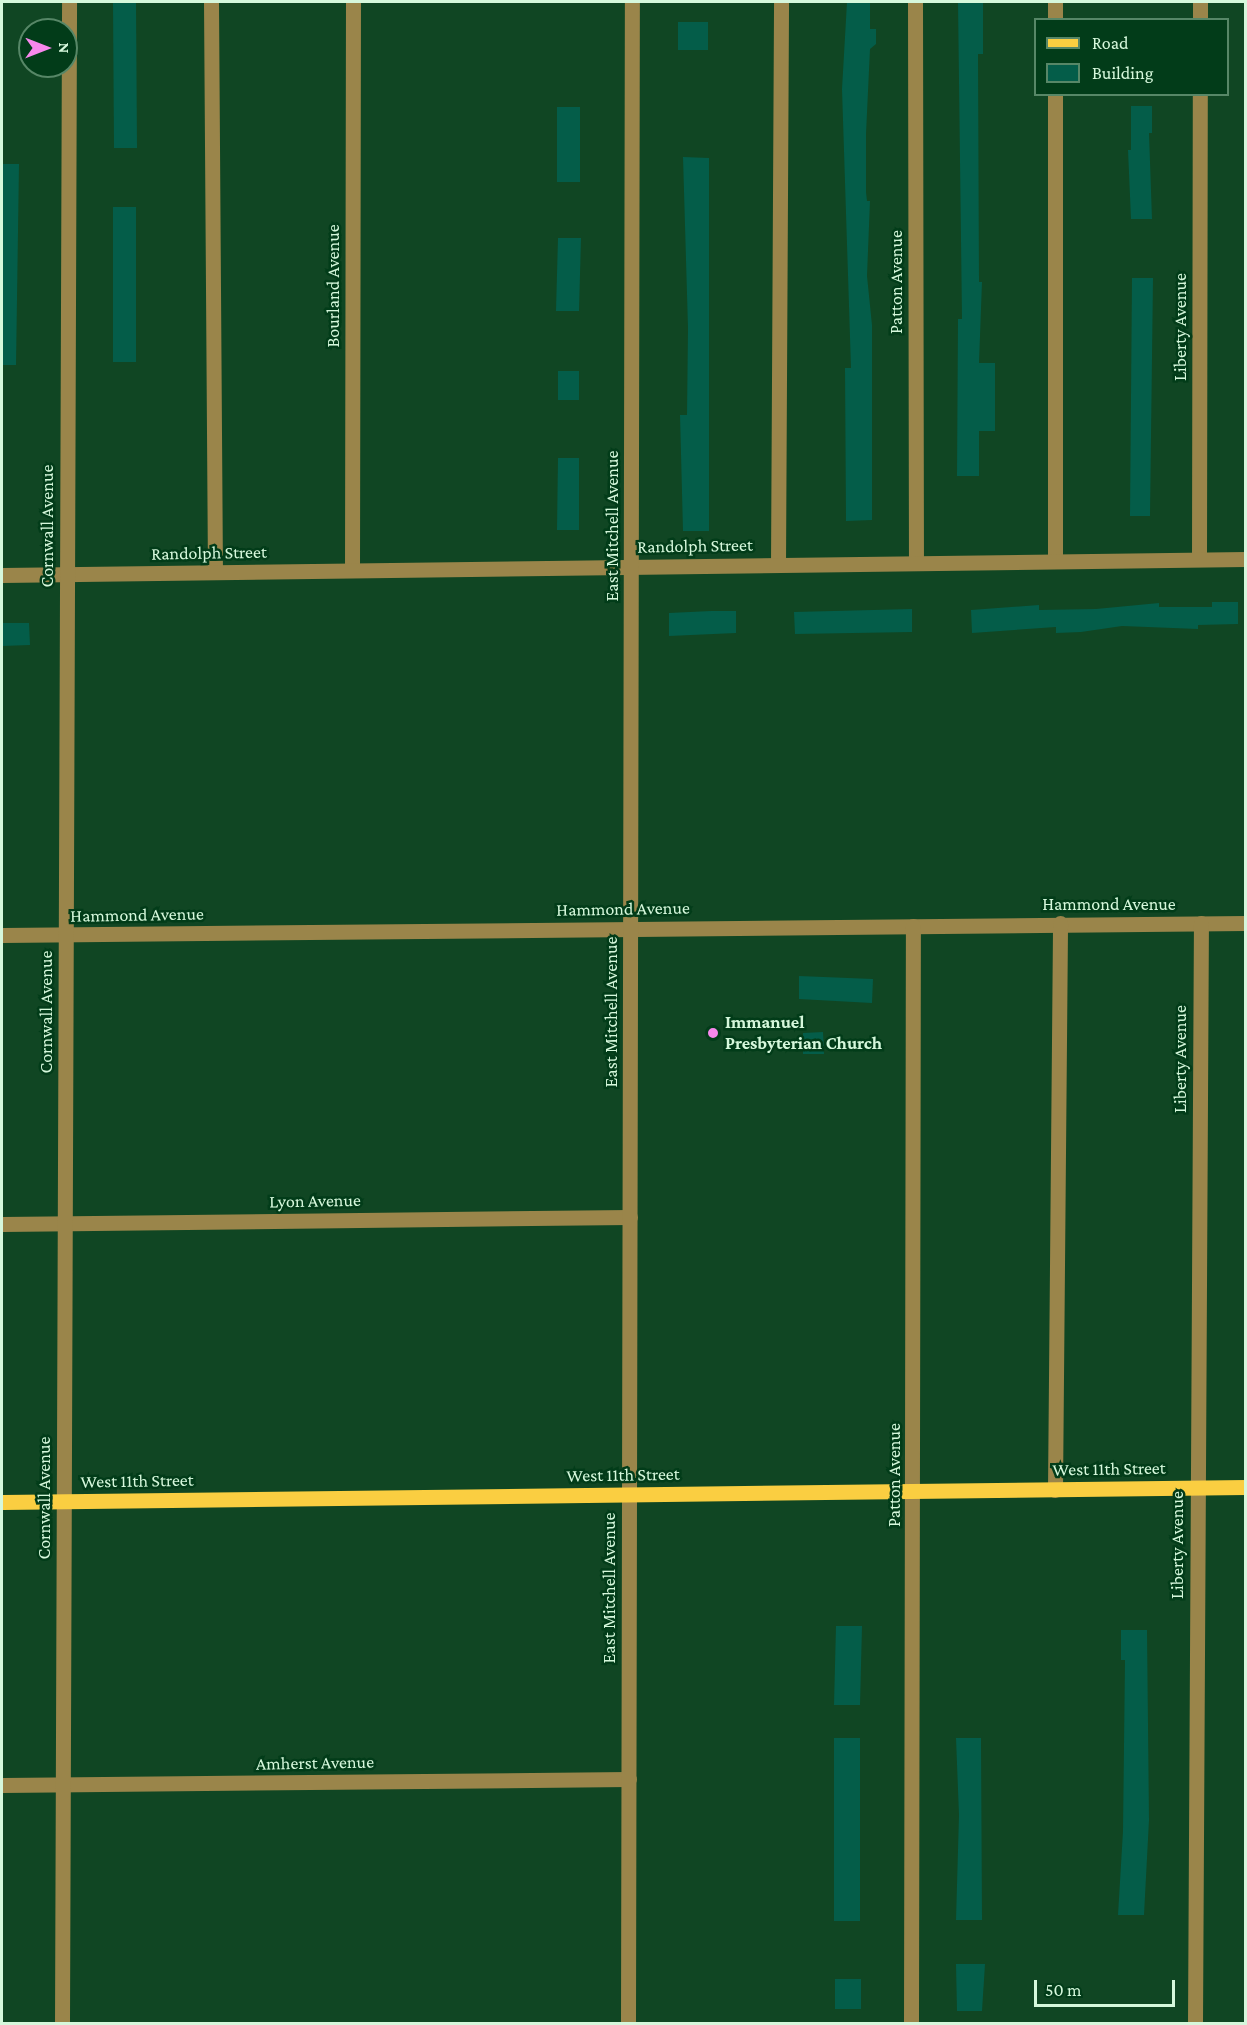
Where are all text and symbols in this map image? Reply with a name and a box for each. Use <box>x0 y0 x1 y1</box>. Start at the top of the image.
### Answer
north arrow <box>18 18 78 78</box>
legend <box>1034 18 1229 96</box>
text: Road <box>1092 33 1129 53</box>
text: N <box>56 43 73 53</box>
text: Building <box>1092 63 1153 83</box>
street label: Bourland Avenue <box>322 224 344 348</box>
street label: Patton Avenue <box>885 230 907 334</box>
street label: Liberty Avenue <box>1169 273 1191 381</box>
street label: East Mitchell Avenue <box>601 451 623 601</box>
street label: Cornwall Avenue <box>36 465 58 587</box>
street label: Randolph Street <box>637 534 753 558</box>
street label: Randolph Street <box>151 541 267 565</box>
street label: Hammond Avenue <box>1042 893 1176 915</box>
street label: Hammond Avenue <box>556 897 690 921</box>
street label: Hammond Avenue <box>70 903 204 927</box>
street label: East Mitchell Avenue <box>600 937 622 1087</box>
street label: Cornwall Avenue <box>35 951 57 1073</box>
street label: Liberty Avenue <box>1169 1005 1191 1113</box>
place label: Immanuel Presbyterian Church <box>725 1012 882 1054</box>
marker: Immanuel Presbyterian Church <box>706 1026 720 1040</box>
street label: Lyon Avenue <box>269 1189 361 1213</box>
street label: Patton Avenue <box>883 1423 905 1527</box>
street label: Cornwall Avenue <box>33 1437 55 1559</box>
street label: West 11th Street <box>1052 1457 1166 1481</box>
street label: West 11th Street <box>566 1463 680 1487</box>
street label: West 11th Street <box>80 1469 194 1493</box>
street label: Liberty Avenue <box>1166 1491 1188 1599</box>
street label: East Mitchell Avenue <box>598 1513 620 1663</box>
street label: Amherst Avenue <box>256 1751 374 1775</box>
scale bar <box>1037 1968 1178 2006</box>
text: 50 m <box>1045 1980 1082 2000</box>

